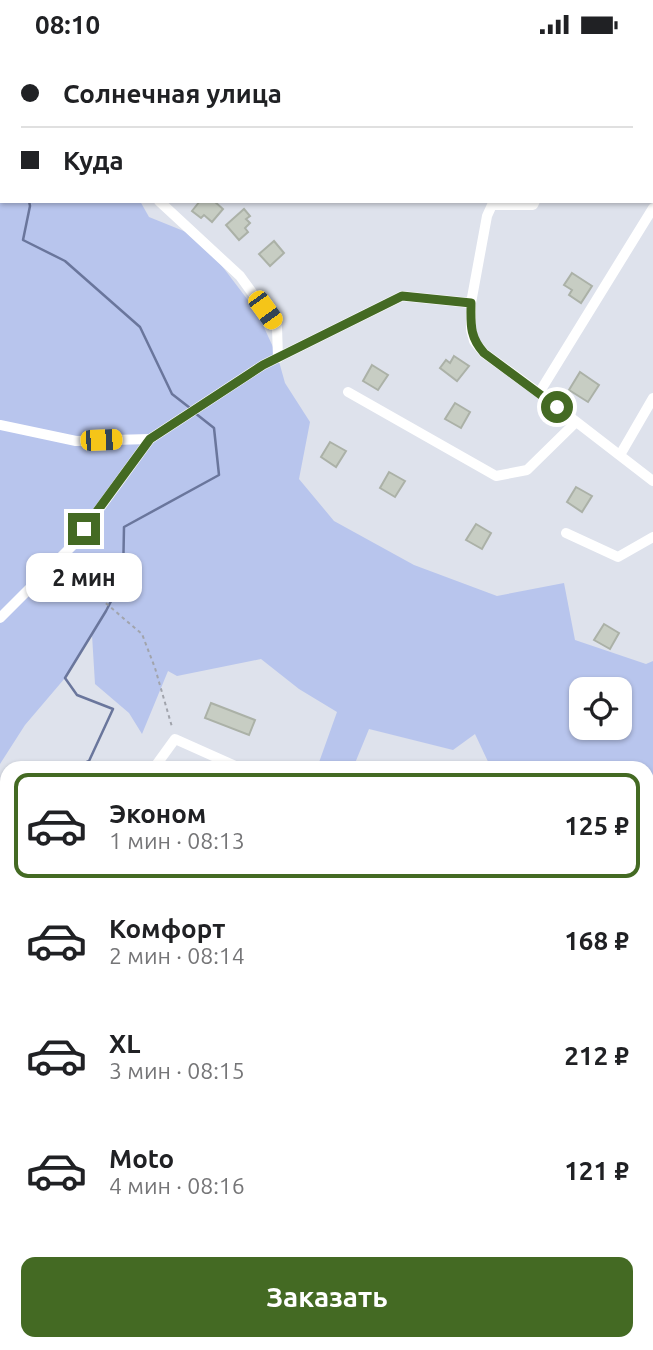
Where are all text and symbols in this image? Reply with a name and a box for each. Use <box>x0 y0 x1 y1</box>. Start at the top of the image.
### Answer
text: 08:10 <box>35 10 100 39</box>
text: Солнечная улица <box>63 79 282 108</box>
text: Куда <box>63 146 124 175</box>
car <box>245 287 286 333</box>
route start <box>541 391 573 423</box>
car <box>80 429 123 451</box>
route end <box>68 513 100 545</box>
callout: 2 мин <box>26 553 142 603</box>
text: 2 мин <box>52 565 116 590</box>
map controls <box>569 677 632 740</box>
button: locate <box>569 677 632 740</box>
icon: car <box>25 794 88 857</box>
text: Эконом <box>109 799 206 828</box>
text: 125 ₽ <box>564 811 629 840</box>
text: 1 мин · 08:13 <box>109 828 245 853</box>
icon: car <box>25 909 88 972</box>
text: Комфорт <box>109 914 225 943</box>
text: 168 ₽ <box>564 926 629 955</box>
text: 2 мин · 08:14 <box>109 943 245 968</box>
icon: car <box>25 1024 88 1087</box>
text: XL <box>109 1029 140 1058</box>
text: 212 ₽ <box>564 1041 629 1070</box>
text: 3 мин · 08:15 <box>109 1058 245 1083</box>
icon: car <box>25 1139 88 1202</box>
text: Moto <box>109 1144 174 1173</box>
text: 121 ₽ <box>564 1156 629 1185</box>
text: 4 мин · 08:16 <box>109 1173 245 1198</box>
button: Заказать <box>21 1257 633 1337</box>

